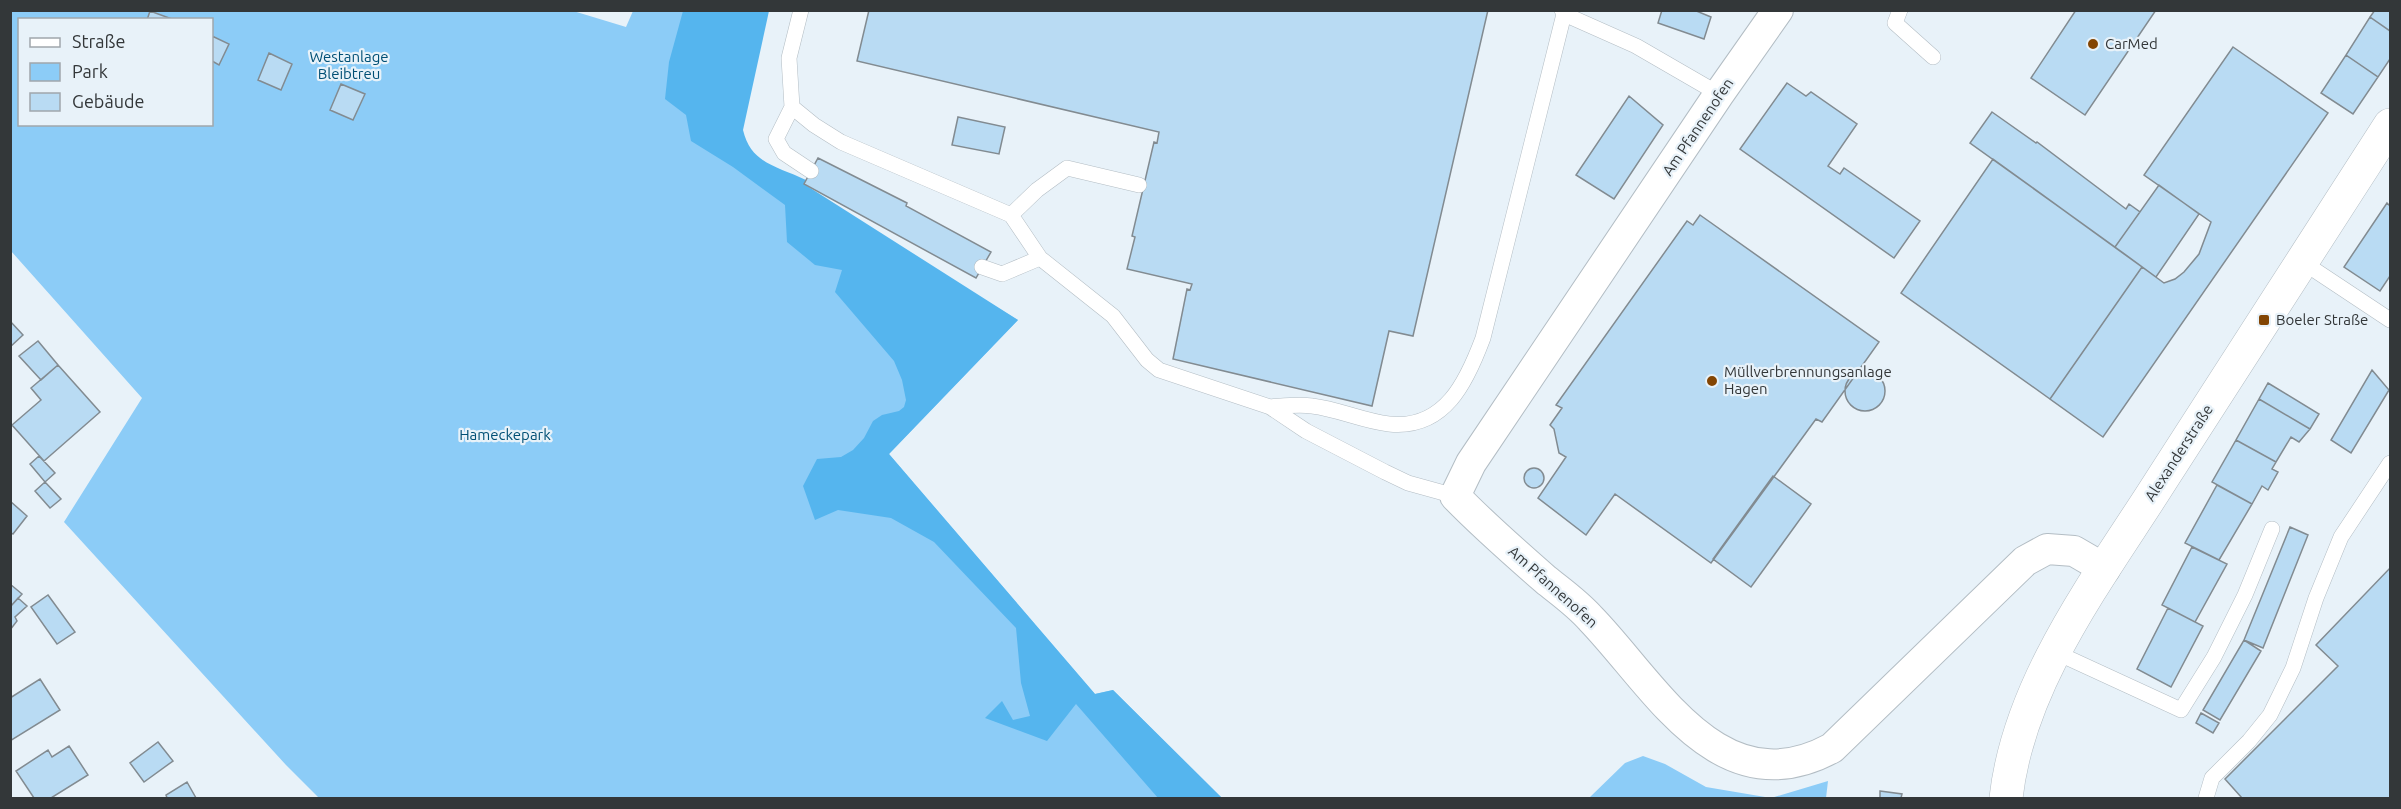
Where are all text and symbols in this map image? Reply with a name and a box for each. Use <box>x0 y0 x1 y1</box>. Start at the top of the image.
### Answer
legend <box>18 18 213 126</box>
text: Straße <box>72 31 125 51</box>
place label: CarMed <box>2105 35 2158 52</box>
marker: CarMed <box>2086 37 2100 51</box>
park label: Westanlage Bleibtreu <box>309 48 389 82</box>
text: Park <box>72 61 108 81</box>
street label: Am Pfannenofen <box>1659 75 1736 179</box>
text: Gebäude <box>72 91 144 111</box>
place label: Boeler Straße <box>2276 311 2368 328</box>
marker: Boeler Straße <box>2257 313 2271 327</box>
place label: Müllverbrennungsanlage Hagen <box>1724 363 1892 397</box>
marker: Müllverbrennungsanlage Hagen <box>1705 374 1719 388</box>
street label: Alexanderstraße <box>2141 401 2216 504</box>
park label: Hameckepark <box>459 426 551 443</box>
street label: Am Pfannenofen <box>1505 542 1601 631</box>

